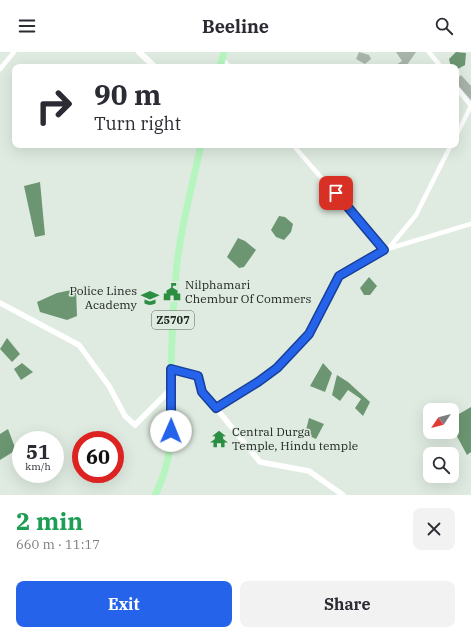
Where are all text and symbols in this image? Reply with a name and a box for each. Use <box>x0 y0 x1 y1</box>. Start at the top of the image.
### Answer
icon: menu <box>16 15 38 37</box>
text: Beeline <box>202 15 269 38</box>
icon: search <box>433 15 455 37</box>
text: 90 m <box>94 76 161 113</box>
icon: right <box>28 80 80 132</box>
text: Turn right <box>94 112 181 135</box>
pin <box>319 176 353 210</box>
icon: arrive <box>325 182 347 204</box>
place label: Nilphamari Chembur Of Commers <box>185 277 311 306</box>
public building icon: Nilphamari Chembur Of Commers <box>162 282 182 302</box>
place label: Police Lines Academy <box>69 283 138 312</box>
school or university icon: Police Lines Academy <box>140 288 160 308</box>
road number: Z5707 <box>152 311 194 329</box>
north arrow <box>423 403 459 439</box>
map controls <box>423 403 459 483</box>
position arrow <box>150 410 192 452</box>
place label: Central Durga Temple, Hindu temple <box>232 424 358 453</box>
temple icon: Central Durga Temple, Hindu temple <box>209 429 229 449</box>
speed limit sign: 60 <box>72 431 124 483</box>
text: 51 <box>26 438 50 465</box>
button: search <box>423 447 459 483</box>
text: km/h <box>25 460 51 473</box>
text: 2 min <box>16 505 83 537</box>
button: close <box>413 508 455 550</box>
text: 660 m · 11:17 <box>16 536 100 553</box>
button: Exit <box>16 581 232 627</box>
button: Share <box>240 581 455 627</box>

